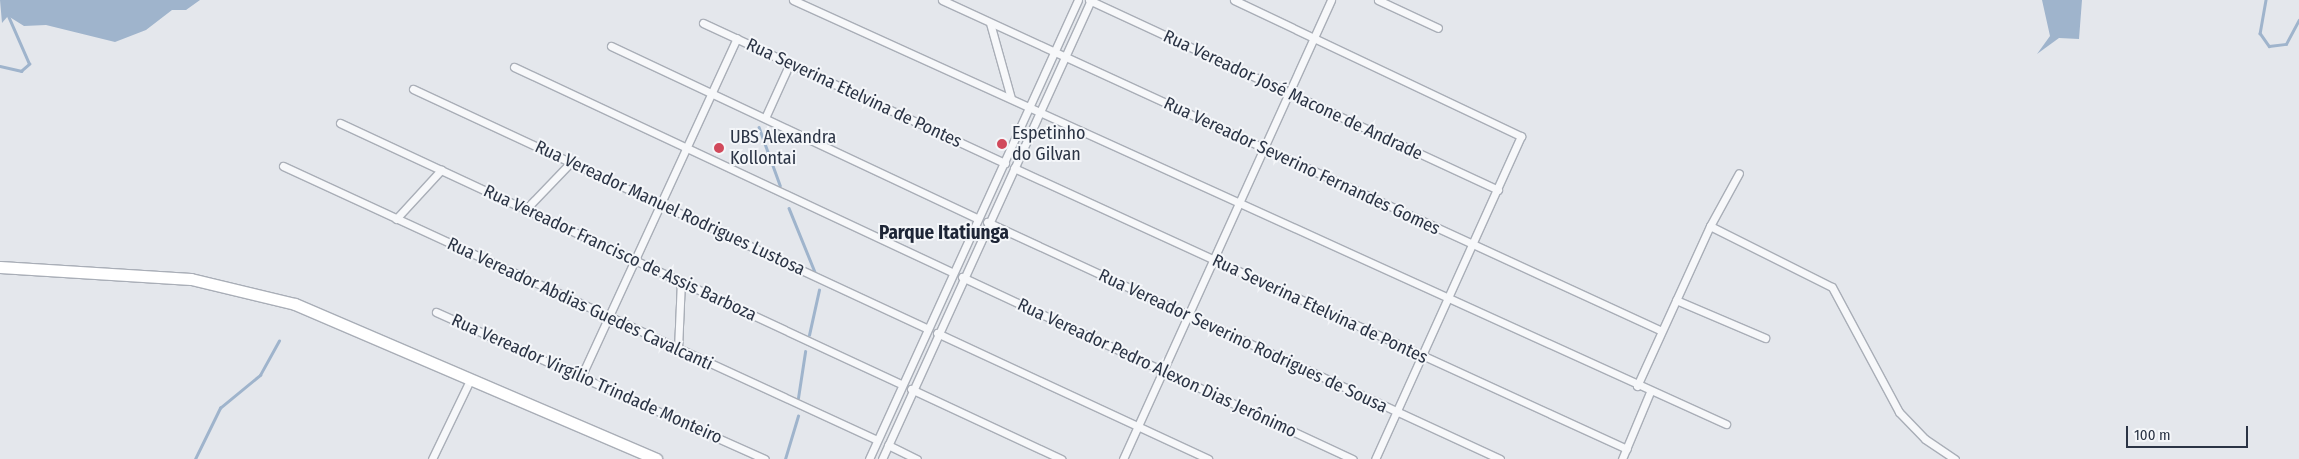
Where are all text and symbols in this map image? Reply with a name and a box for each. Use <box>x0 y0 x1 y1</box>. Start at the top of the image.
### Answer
street label: Rua Vereador José Macone de Andrade <box>1160 25 1426 165</box>
street label: Rua Severina Etelvina de Pontes <box>743 33 965 153</box>
street label: Rua Vereador Severino Fernandes Gomes <box>1160 92 1444 240</box>
place label: Espetinho do Gilvan <box>1012 123 1085 166</box>
place label: UBS Alexandra Kollontai <box>730 127 836 170</box>
street label: Rua Vereador Manuel Rodrigues Lustosa <box>532 136 808 280</box>
marker: Espetinho do Gilvan <box>996 138 1008 150</box>
marker: UBS Alexandra Kollontai <box>712 141 726 155</box>
street label: Rua Vereador Francisco de Assis Barboza <box>480 180 760 326</box>
district label: Parque Itatiunga <box>879 222 1009 244</box>
street label: Rua Vereador Abdias Guedes Cavalcanti <box>444 233 716 375</box>
street label: Rua Severina Etelvina de Pontes <box>1209 249 1431 369</box>
street label: Rua Vereador Severino Rodrigues de Sousa <box>1095 264 1391 418</box>
street label: Rua Vereador Pedro Alexon Dias Jerônimo <box>1014 294 1300 442</box>
street label: Rua Vereador Virgílio Trindade Monteiro <box>448 309 726 449</box>
scale bar <box>2129 416 2252 448</box>
text: 100 m <box>2134 426 2171 444</box>

